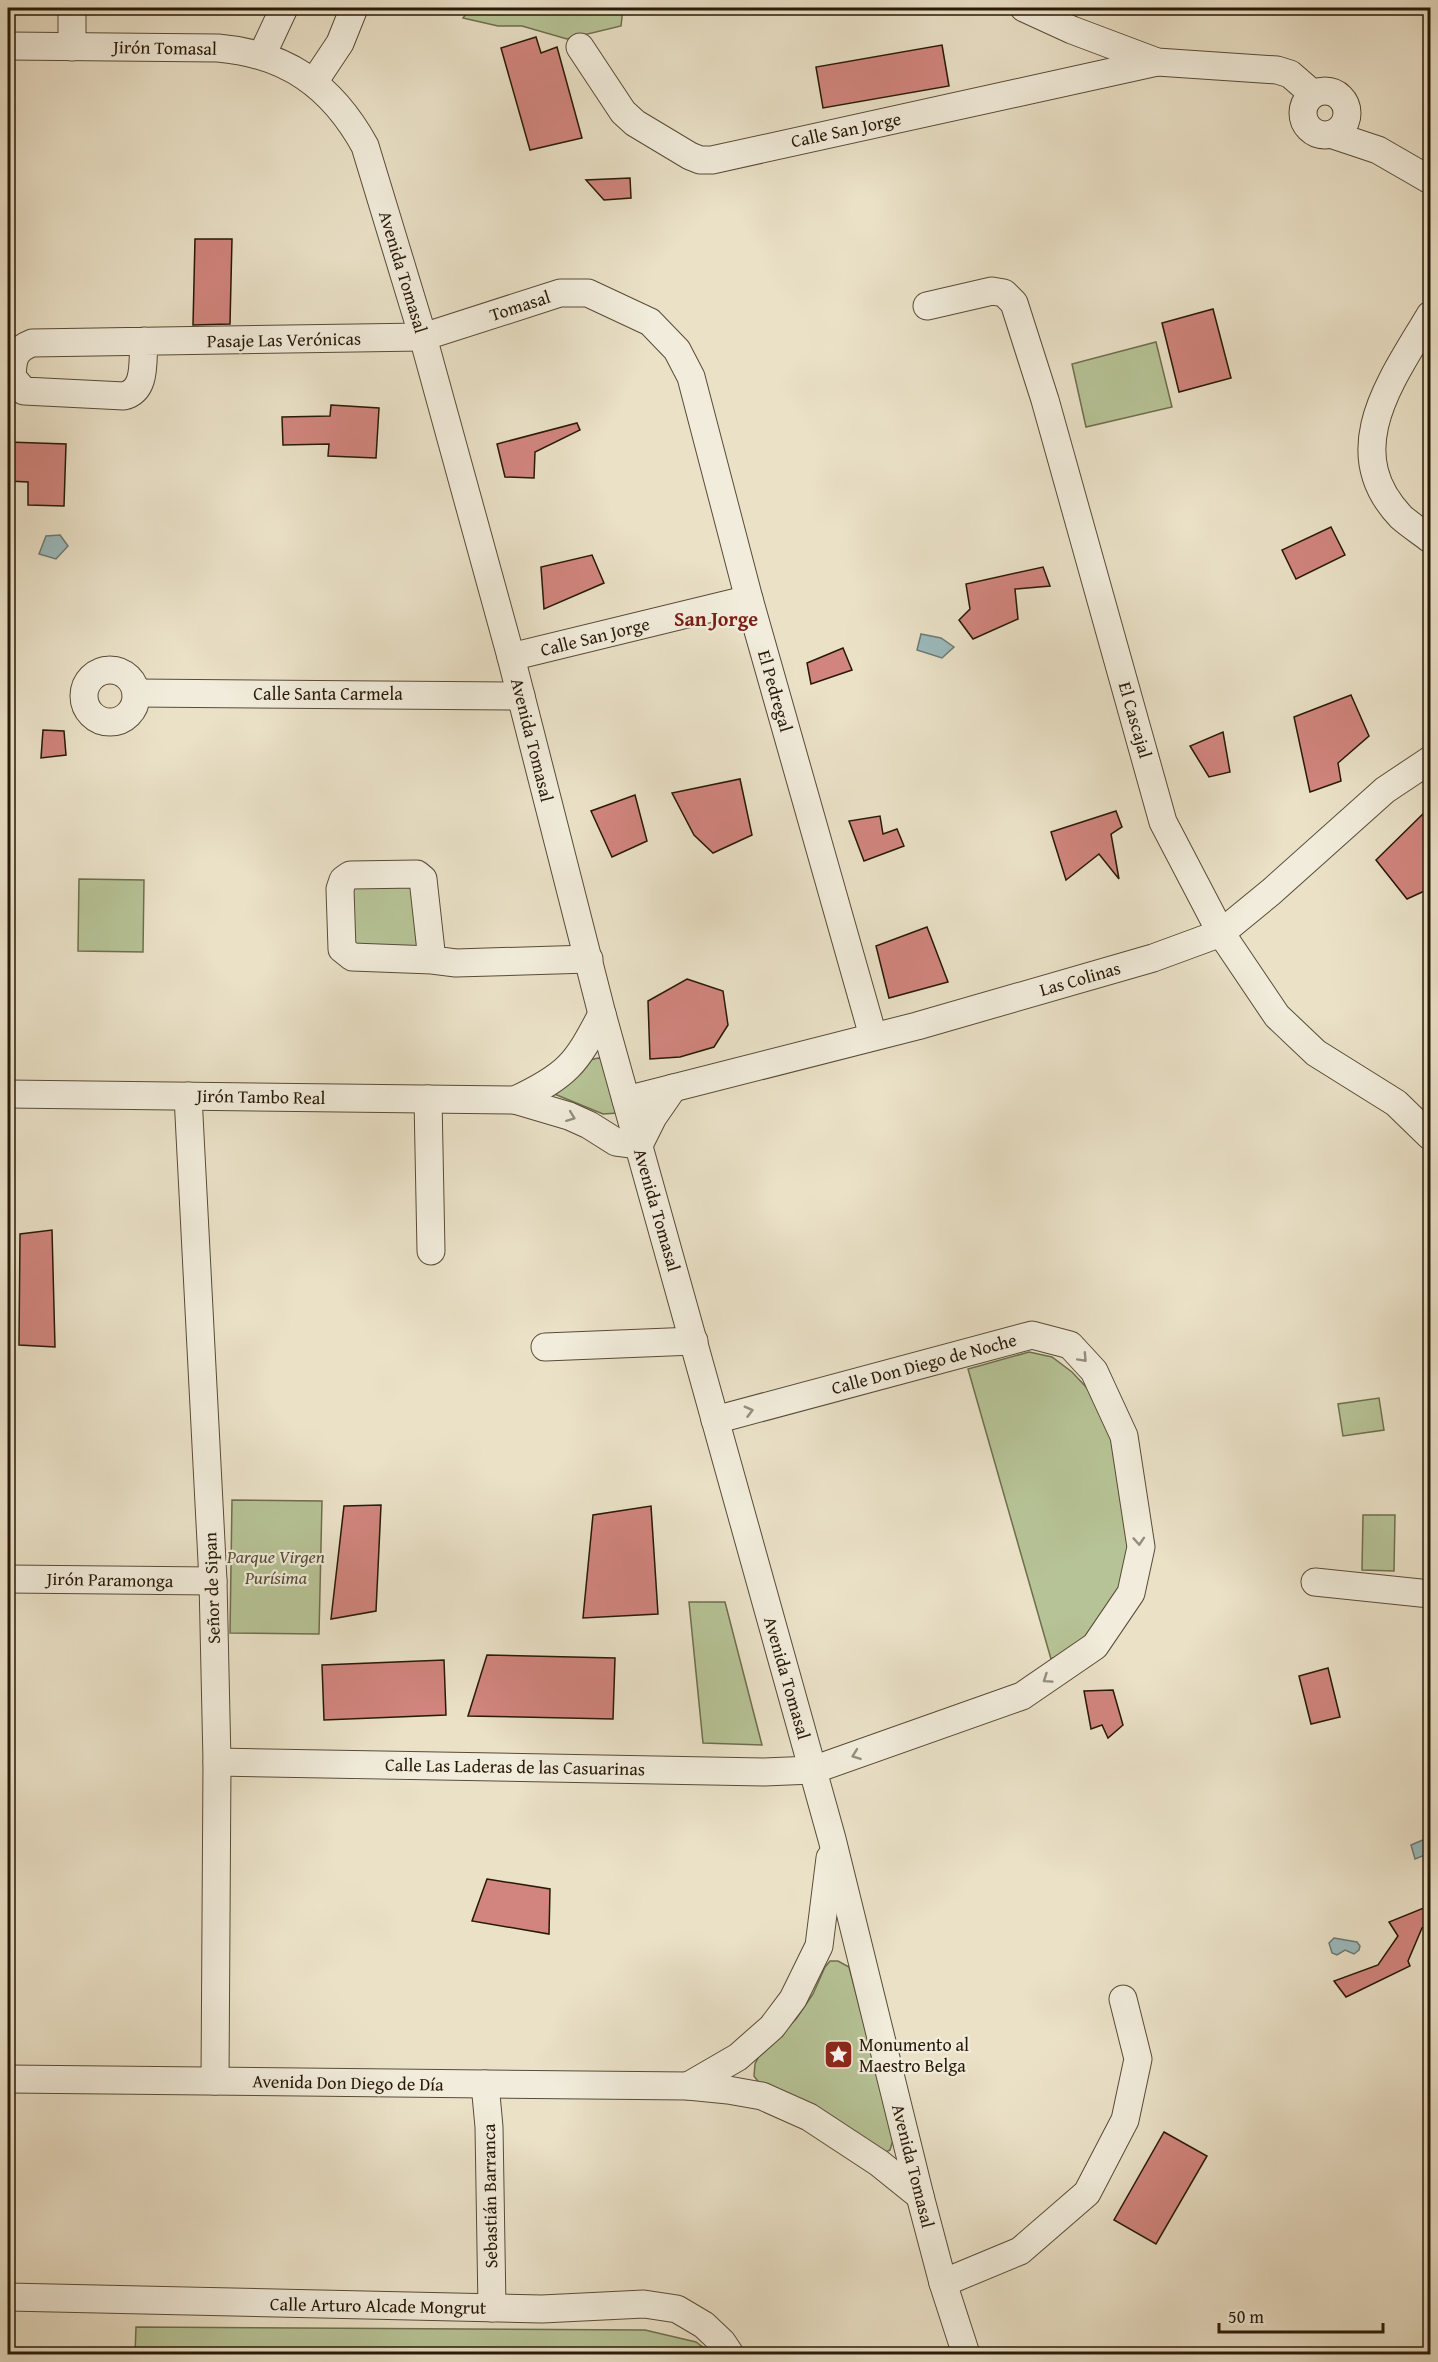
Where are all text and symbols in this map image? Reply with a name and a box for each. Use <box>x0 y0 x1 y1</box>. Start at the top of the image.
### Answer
street label: Jirón Tomasal <box>111 33 217 62</box>
street label: Calle San Jorge <box>788 105 903 154</box>
street label: Avenida Tomasal <box>372 207 435 336</box>
street label: Tomasal <box>486 283 554 328</box>
street label: Pasaje Las Verónicas <box>207 325 361 354</box>
district label: San Jorge <box>674 604 758 633</box>
street label: Calle San Jorge <box>537 610 652 663</box>
street label: El Pedregal <box>751 647 800 735</box>
street label: Avenida Tomasal <box>504 675 561 805</box>
street label: El Cascajal <box>1112 678 1159 761</box>
street label: Calle Santa Carmela <box>253 680 403 707</box>
street label: Las Colinas <box>1036 954 1124 1003</box>
street label: Jirón Tambo Real <box>194 1082 326 1111</box>
one-way arrow <box>565 1110 576 1122</box>
street label: Avenida Tomasal <box>627 1145 688 1275</box>
street label: Calle Don Diego de Noche <box>828 1326 1020 1401</box>
one-way arrow <box>1076 1352 1087 1362</box>
one-way arrow <box>743 1405 753 1418</box>
street label: Señor de Sipan <box>196 1532 227 1645</box>
one-way arrow <box>1133 1537 1146 1546</box>
park label: Parque Virgen Purísima <box>226 1543 325 1591</box>
street label: Jirón Paramonga <box>44 1565 174 1594</box>
street label: Avenida Tomasal <box>757 1613 818 1743</box>
one-way arrow <box>1043 1672 1054 1683</box>
one-way arrow <box>851 1747 862 1760</box>
street label: Calle Las Laderas de las Casuarinas <box>385 1751 645 1782</box>
place label: Monumento al Maestro Belga <box>859 2031 969 2079</box>
place icon: Monumento al Maestro Belga <box>822 2039 854 2071</box>
street label: Avenida Don Diego de Día <box>252 2067 444 2098</box>
street label: Avenida Tomasal <box>885 2101 942 2231</box>
street label: Sebastián Barranca <box>475 2123 504 2269</box>
street label: Calle Arturo Alcade Mongrut <box>270 2290 487 2321</box>
scale bar <box>1219 2296 1382 2334</box>
text: 50 m <box>1228 2303 1264 2330</box>

